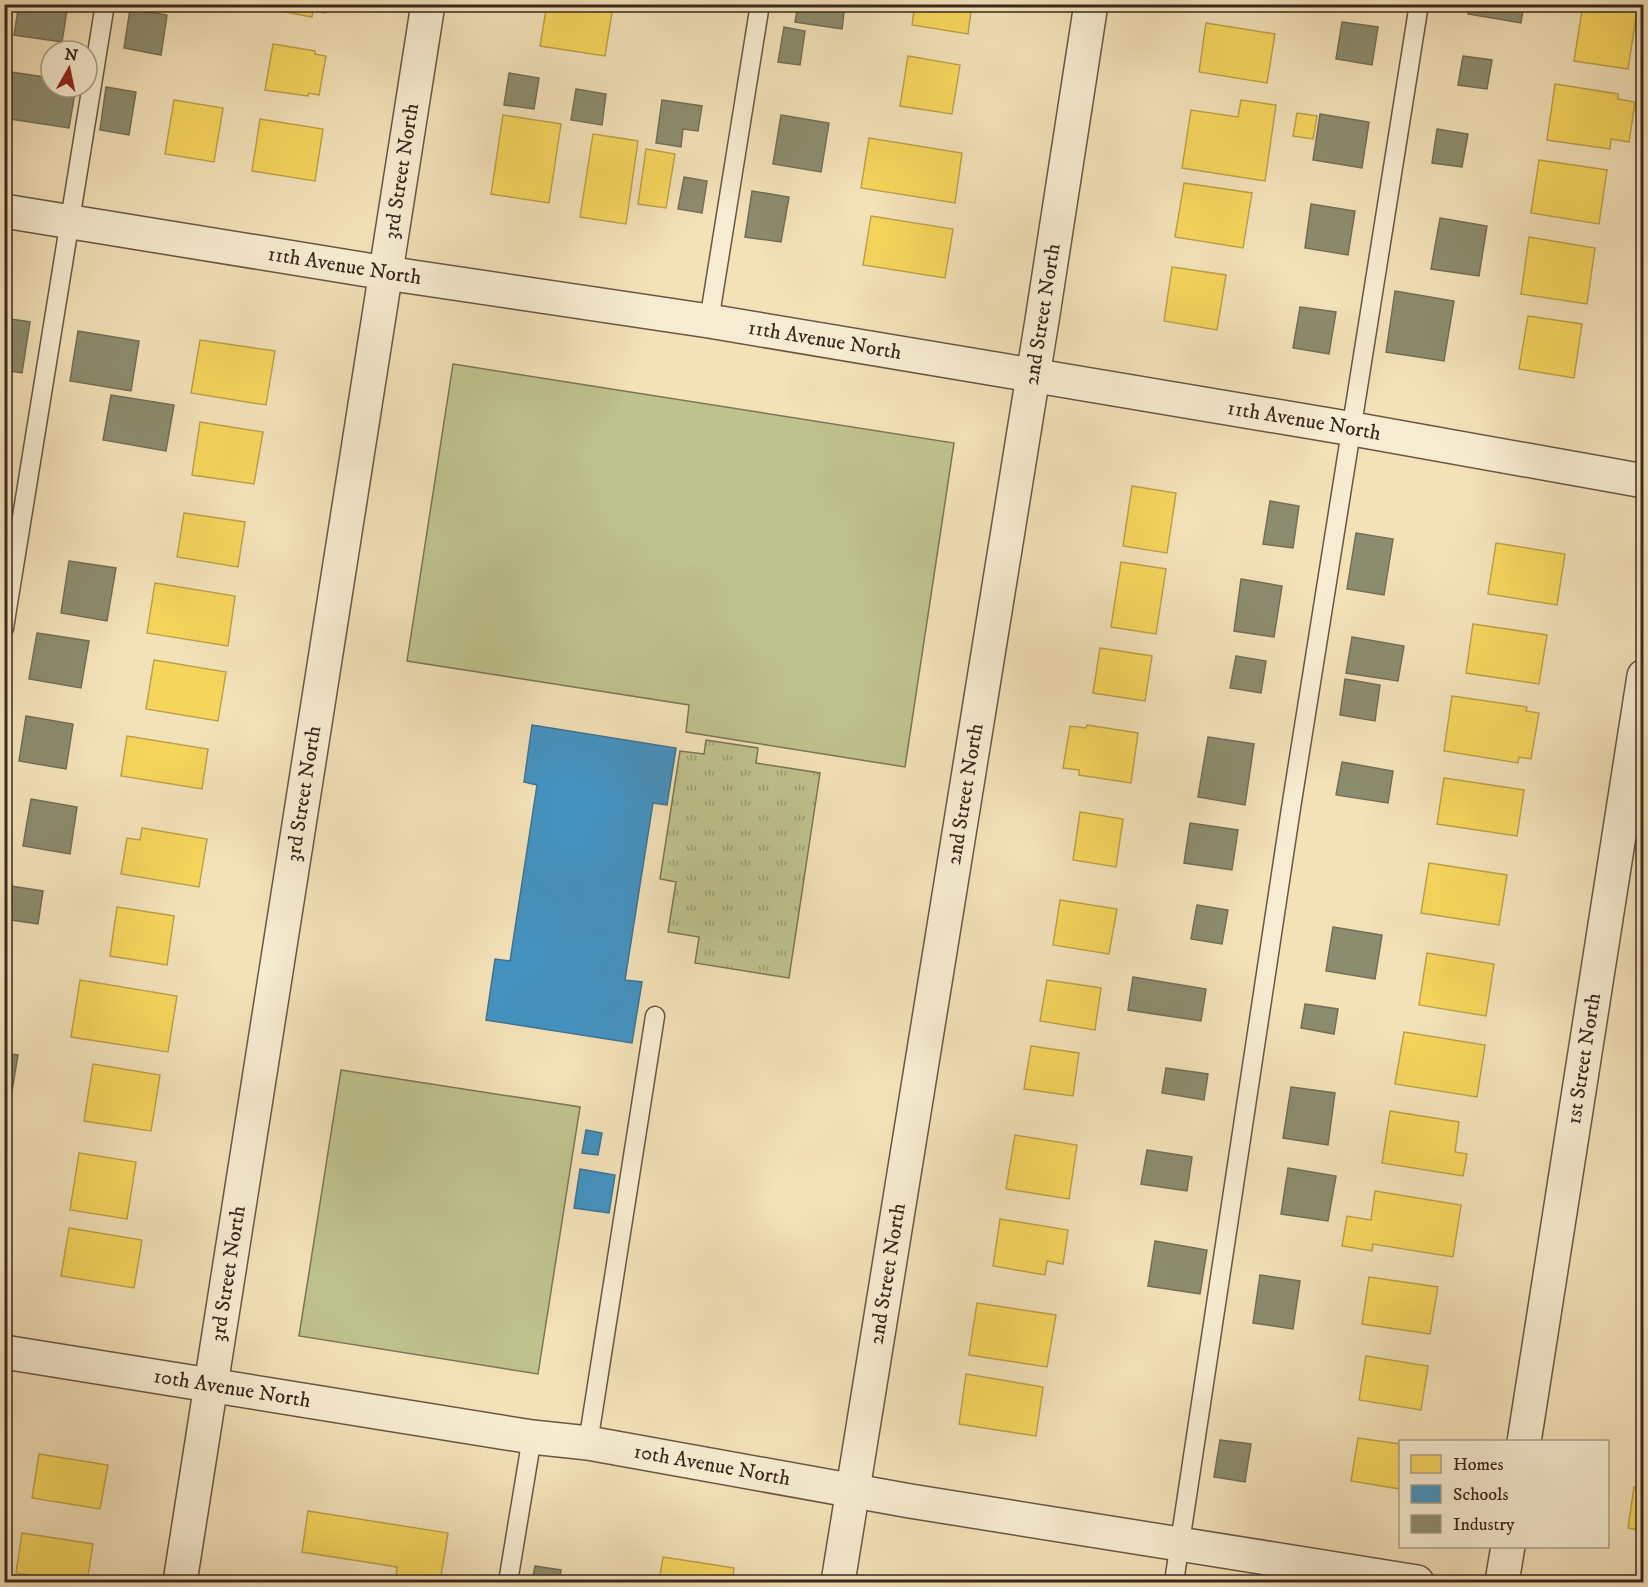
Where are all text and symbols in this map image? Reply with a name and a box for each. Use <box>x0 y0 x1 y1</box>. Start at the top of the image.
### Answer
north arrow <box>39 39 99 99</box>
text: N <box>63 44 79 66</box>
street label: 3rd Street North <box>378 101 425 241</box>
street label: 11th Avenue North <box>266 241 423 291</box>
street label: 2nd Street North <box>1019 242 1067 387</box>
street label: 11th Avenue North <box>746 315 904 366</box>
street label: 11th Avenue North <box>1225 395 1383 447</box>
street label: 2nd Street North <box>941 722 990 867</box>
street label: 3rd Street North <box>280 724 327 864</box>
street label: 1st Street North <box>1561 991 1607 1126</box>
street label: 2nd Street North <box>864 1201 912 1347</box>
street label: 3rd Street North <box>205 1204 252 1344</box>
street label: 10th Avenue North <box>152 1363 313 1414</box>
street label: 10th Avenue North <box>631 1438 792 1492</box>
legend <box>1399 1440 1609 1548</box>
text: Homes <box>1453 1454 1504 1476</box>
text: Schools <box>1453 1484 1508 1506</box>
text: Industry <box>1453 1514 1515 1536</box>

